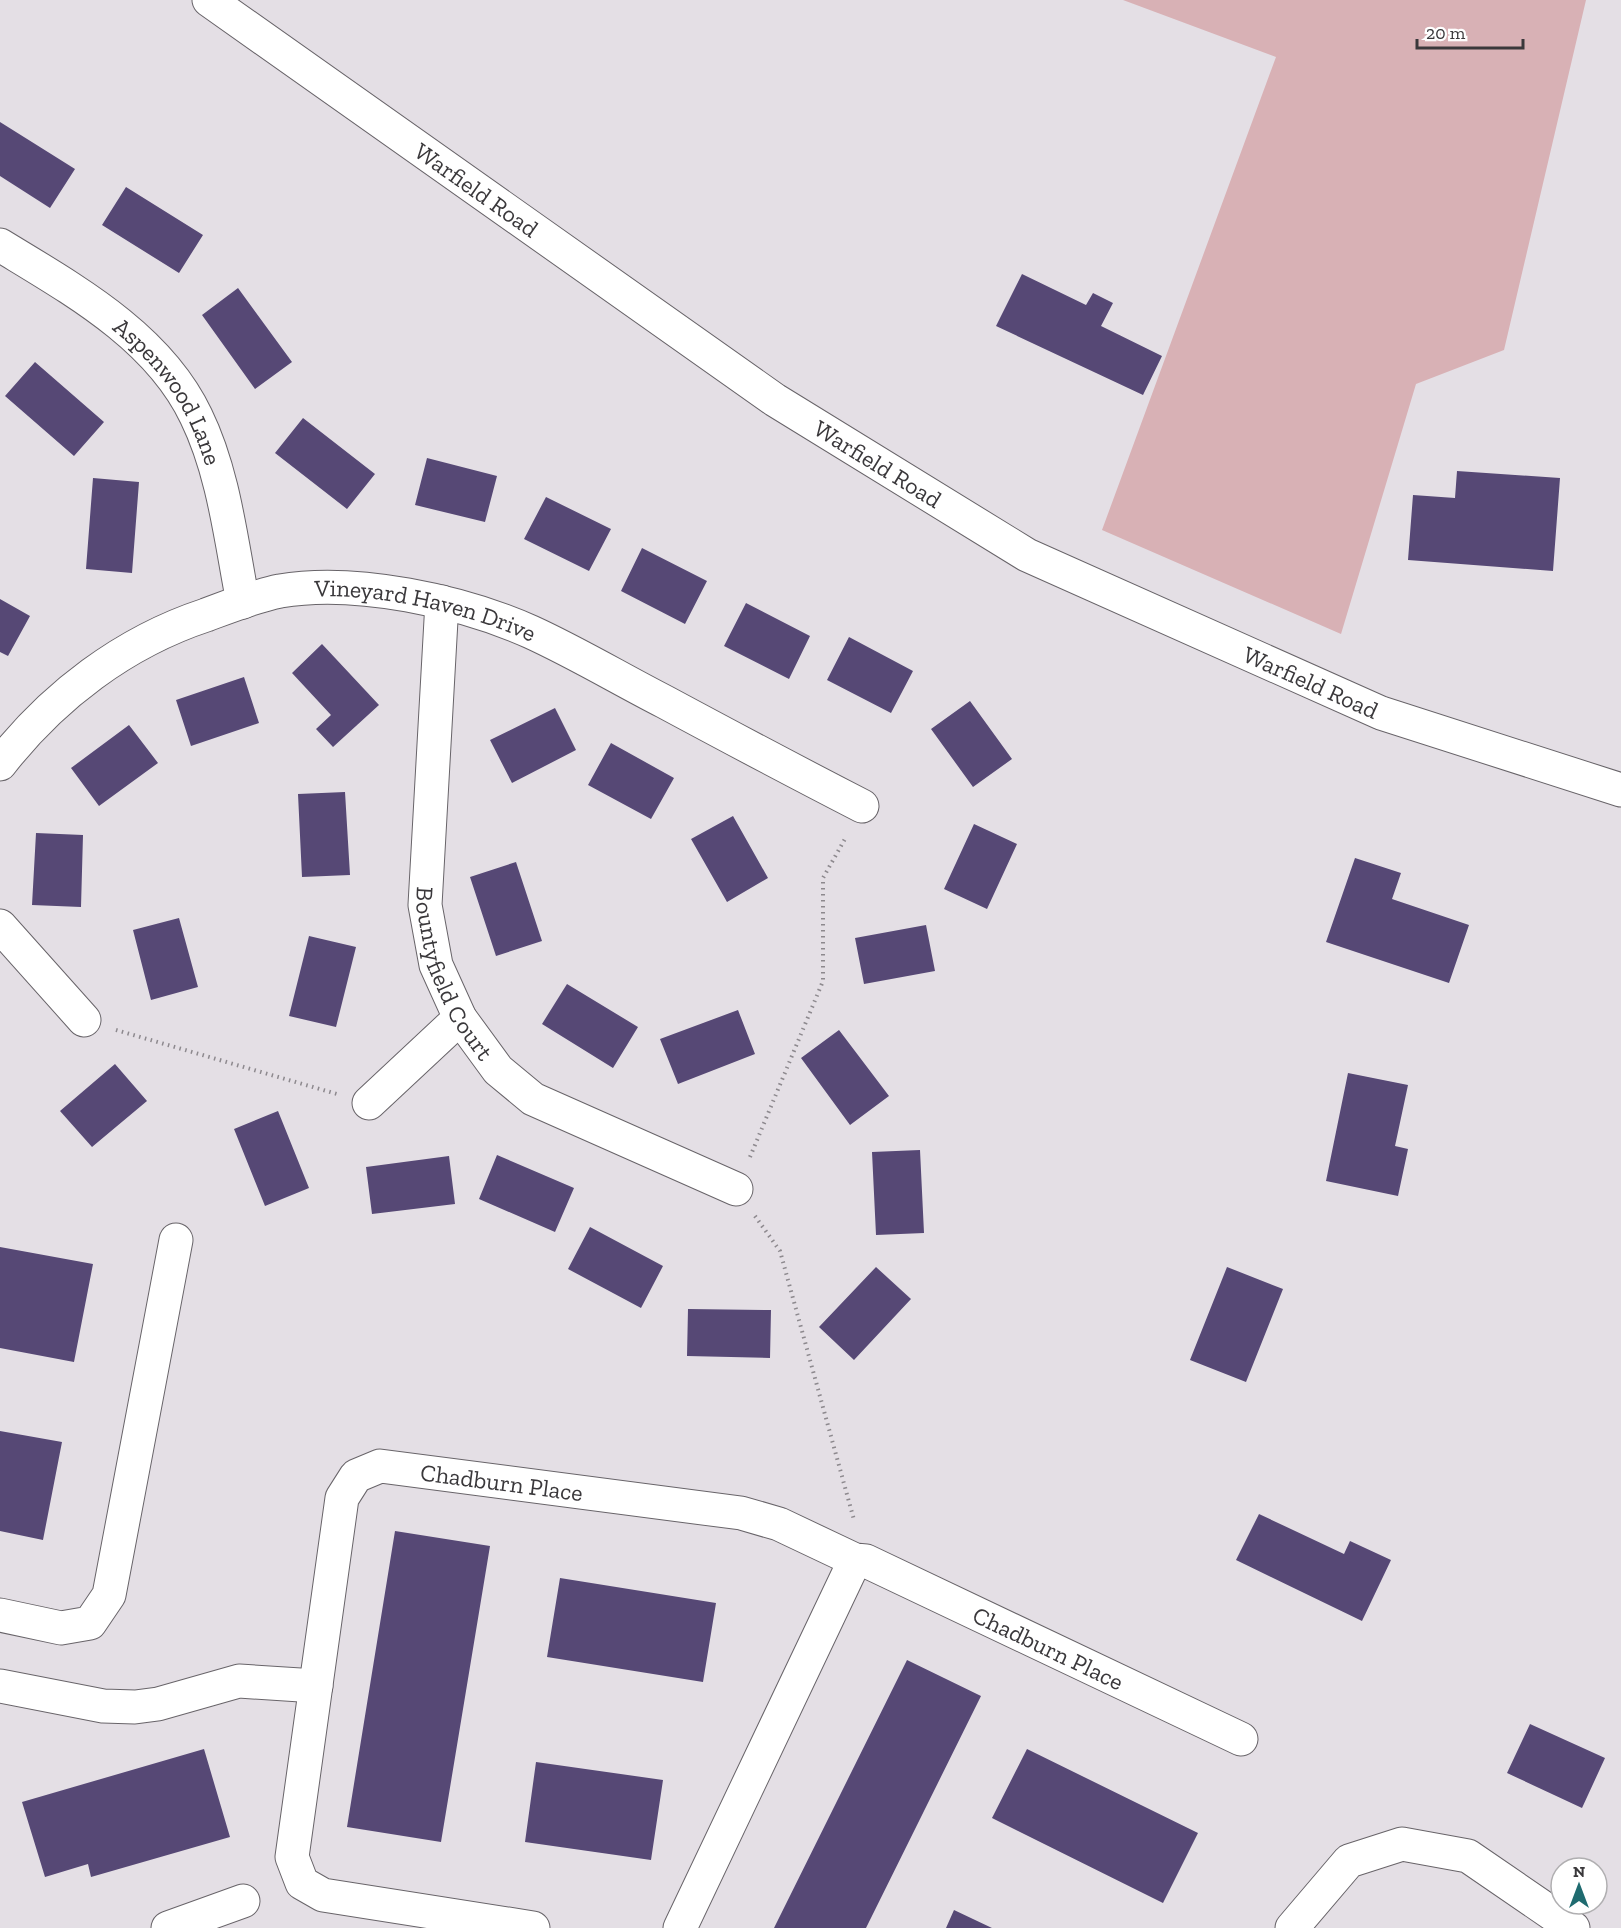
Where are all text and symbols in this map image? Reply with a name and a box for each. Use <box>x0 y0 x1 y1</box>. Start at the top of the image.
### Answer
scale bar <box>1417 12 1524 50</box>
text: 20 m <box>1426 22 1466 44</box>
street label: Warfield Road <box>409 136 544 243</box>
street label: Aspenwood Lane <box>108 311 228 468</box>
street label: Warfield Road <box>809 413 947 514</box>
street label: Vineyard Haven Drive <box>313 573 541 647</box>
street label: Warfield Road <box>1239 639 1383 725</box>
street label: Bountyfield Court <box>410 886 500 1065</box>
street label: Chadburn Place <box>419 1457 585 1507</box>
street label: Chadburn Place <box>968 1600 1129 1696</box>
north arrow <box>1549 1856 1609 1916</box>
text: N <box>1573 1862 1585 1881</box>

